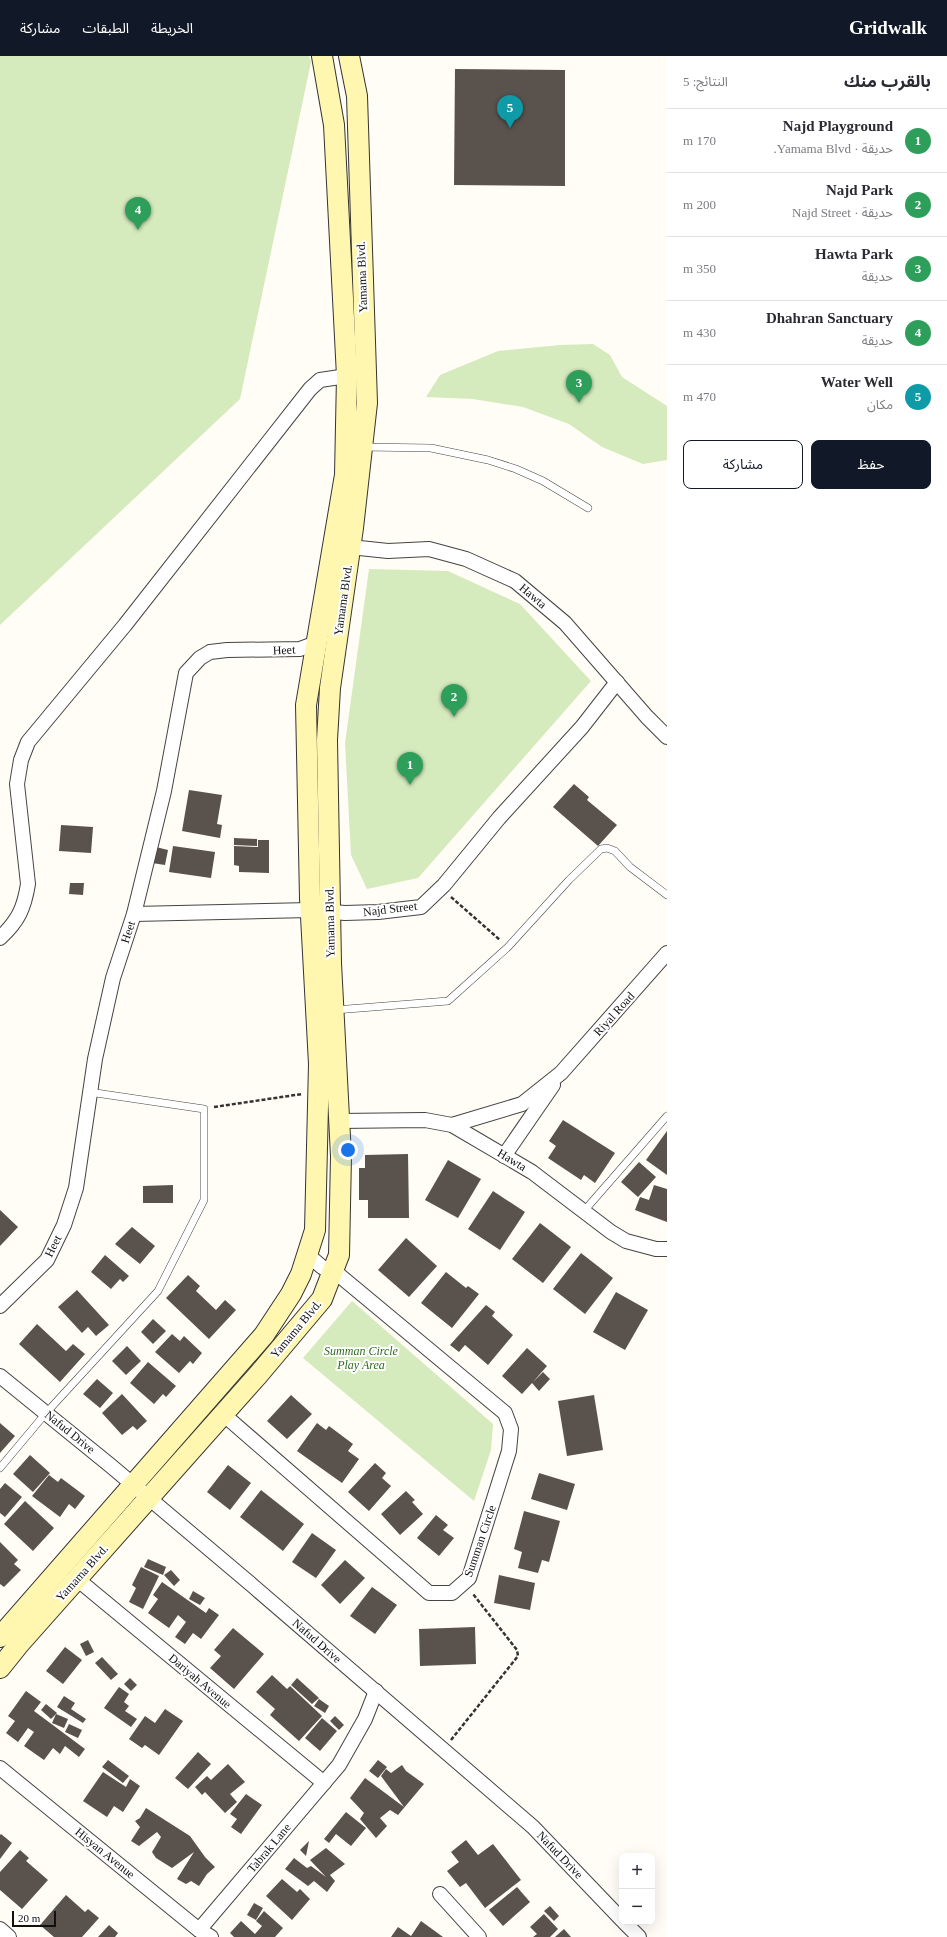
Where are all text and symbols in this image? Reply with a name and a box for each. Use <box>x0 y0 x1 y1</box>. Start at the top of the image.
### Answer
text: Gridwalk <box>849 17 927 38</box>
text: مشاركة <box>20 21 60 36</box>
text: الطبقات <box>82 21 129 36</box>
text: الخريطة <box>151 21 193 36</box>
text: بالقرب منك <box>844 72 931 91</box>
text: النتائج: 5 <box>683 74 728 89</box>
pin: 5 <box>497 95 523 128</box>
text: Najd Playground <box>783 118 893 134</box>
text: 170 m <box>683 133 716 148</box>
text: 1 <box>915 133 921 148</box>
text: حديقة · Yamama Blvd. <box>774 141 893 156</box>
text: Najd Park <box>826 182 893 198</box>
pin: 4 <box>125 197 151 230</box>
text: 200 m <box>683 197 716 212</box>
text: 2 <box>915 197 921 212</box>
text: حديقة · Najd Street <box>792 205 893 220</box>
street label: Yamama Blvd. <box>354 241 370 313</box>
text: Hawta Park <box>815 246 893 262</box>
text: 350 m <box>683 261 716 276</box>
text: 3 <box>915 261 921 276</box>
text: حديقة <box>862 269 893 284</box>
text: Dhahran Sanctuary <box>766 310 893 326</box>
text: 430 m <box>683 325 716 340</box>
text: 4 <box>915 325 921 340</box>
text: حديقة <box>862 333 893 348</box>
pin: 3 <box>566 370 592 403</box>
text: Water Well <box>821 374 893 390</box>
text: 470 m <box>683 389 716 404</box>
text: 5 <box>915 389 921 404</box>
text: مكان <box>867 397 893 412</box>
button: مشاركة <box>683 440 803 489</box>
button: حفظ <box>811 440 931 489</box>
street label: Yamama Blvd. <box>331 564 355 636</box>
street label: Hawta <box>517 581 550 612</box>
street label: Heet <box>272 642 296 658</box>
pin: 2 <box>441 684 467 717</box>
pin: 1 <box>397 752 423 785</box>
street label: Yamama Blvd. <box>322 886 338 958</box>
street label: Najd Street <box>362 899 418 919</box>
street label: Heet <box>118 918 138 945</box>
street label: Riyal Road <box>591 989 637 1039</box>
your location <box>338 1140 358 1160</box>
street label: Hawta <box>495 1146 530 1174</box>
street label: Heet <box>42 1232 65 1259</box>
street label: Yamama Blvd. <box>268 1297 324 1361</box>
park label: Summan Circle Play Area <box>324 1344 399 1372</box>
street label: Nafud Drive <box>42 1408 98 1456</box>
street label: Summan Circle <box>461 1503 499 1579</box>
street label: Yamama Blvd. <box>53 1542 111 1604</box>
street label: Nafud Drive <box>290 1616 344 1666</box>
street label: Dariyah Avenue <box>166 1651 234 1711</box>
street label: Tabrak Lane <box>244 1820 294 1876</box>
street label: Hisyan Avenue <box>72 1825 138 1881</box>
street label: Nafud Drive <box>534 1828 586 1882</box>
map controls <box>619 1853 655 1925</box>
button: + <box>619 1853 655 1889</box>
button: − <box>619 1889 655 1925</box>
scale bar <box>12 1909 56 1928</box>
text: 20 m <box>18 1912 40 1924</box>

